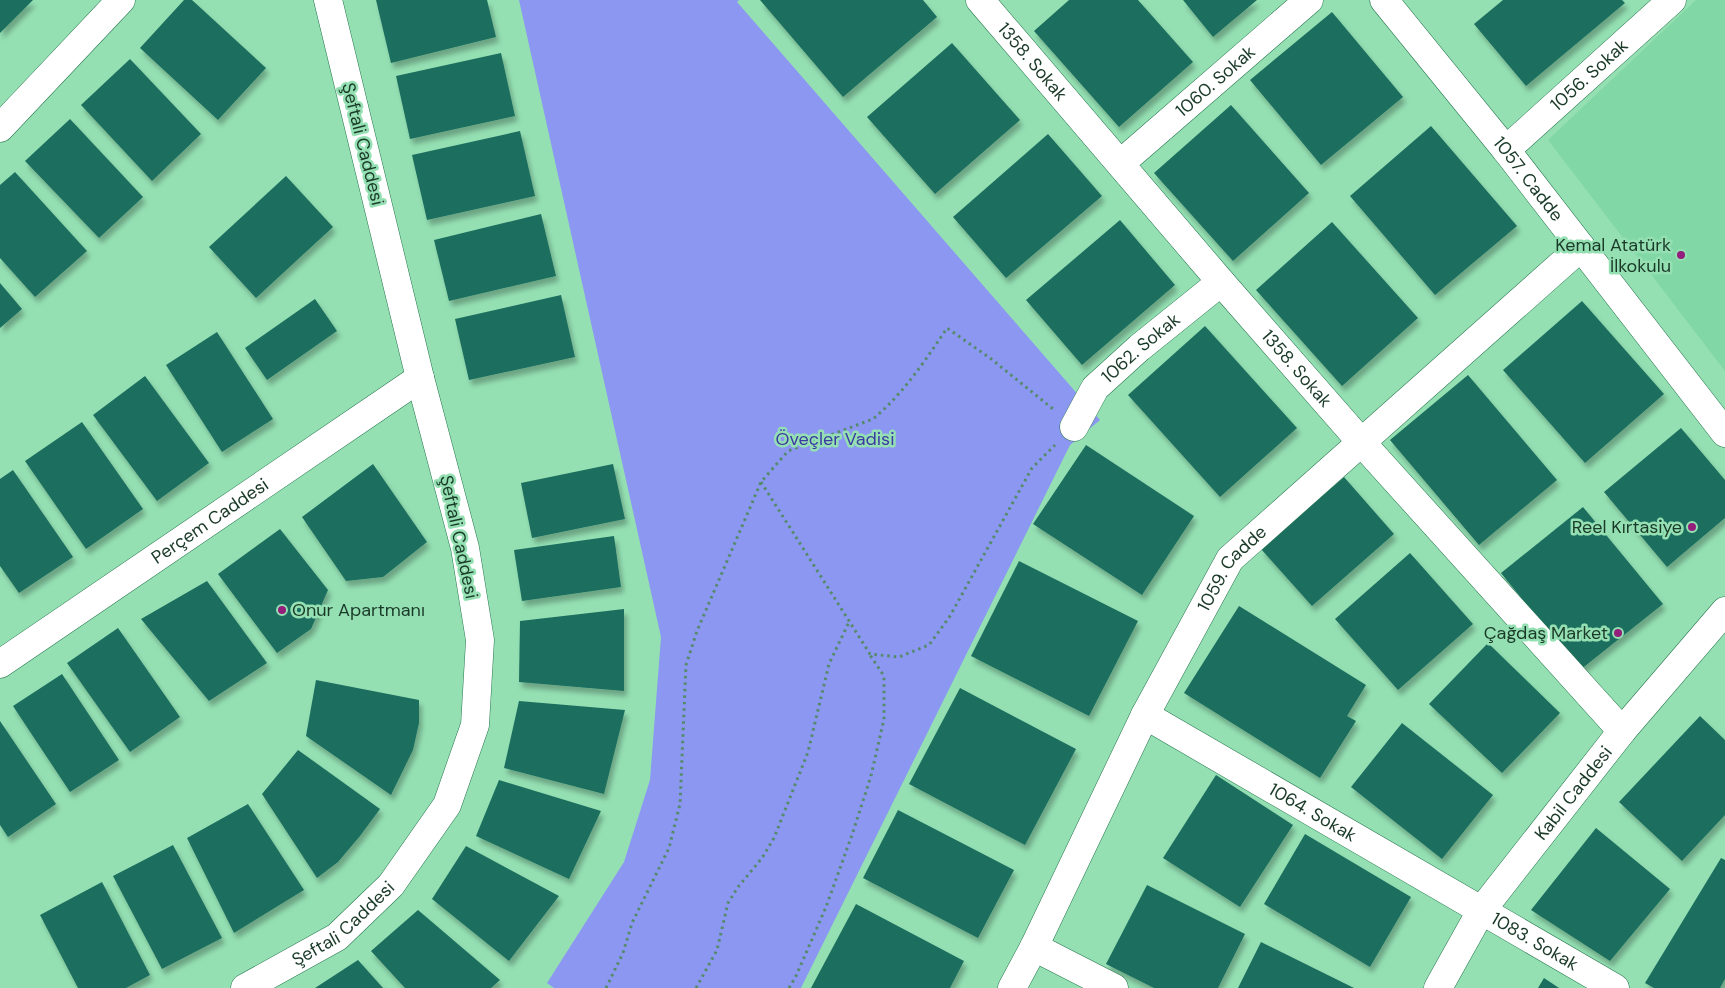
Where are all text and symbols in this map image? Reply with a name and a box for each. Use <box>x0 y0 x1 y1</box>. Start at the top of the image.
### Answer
street label: 1358. Sokak <box>992 17 1073 106</box>
street label: 1056. Sokak <box>1545 34 1633 116</box>
street label: 1060. Sokak <box>1170 40 1260 122</box>
street label: Şeftali Caddesi <box>336 80 390 208</box>
street label: 1057. Cadde <box>1488 132 1569 226</box>
place label: Kemal Atatürk İlkokulu <box>1555 233 1671 278</box>
marker: Kemal Atatürk İlkokulu <box>1675 249 1687 261</box>
street label: 1062. Sokak <box>1096 308 1185 389</box>
street label: 1358. Sokak <box>1256 325 1337 412</box>
park label: Öveçler Vadisi <box>776 427 894 451</box>
street label: Perçem Caddesi <box>147 473 273 569</box>
street label: Şeftali Caddesi <box>434 473 484 601</box>
place label: Reel Kırtasiye <box>1572 515 1682 539</box>
street label: 1059. Cadde <box>1192 520 1272 616</box>
marker: Reel Kırtasiye <box>1686 521 1698 533</box>
place label: Onur Apartmanı <box>292 598 425 622</box>
marker: Onur Apartmanı <box>276 604 288 616</box>
place label: Çağdaş Market <box>1484 621 1608 645</box>
marker: Çağdaş Market <box>1612 627 1624 639</box>
street label: Kabil Caddesi <box>1529 741 1618 845</box>
street label: 1064. Sokak <box>1265 778 1361 847</box>
street label: Şeftali Caddesi <box>287 876 400 972</box>
street label: 1083. Sokak <box>1487 907 1583 976</box>

